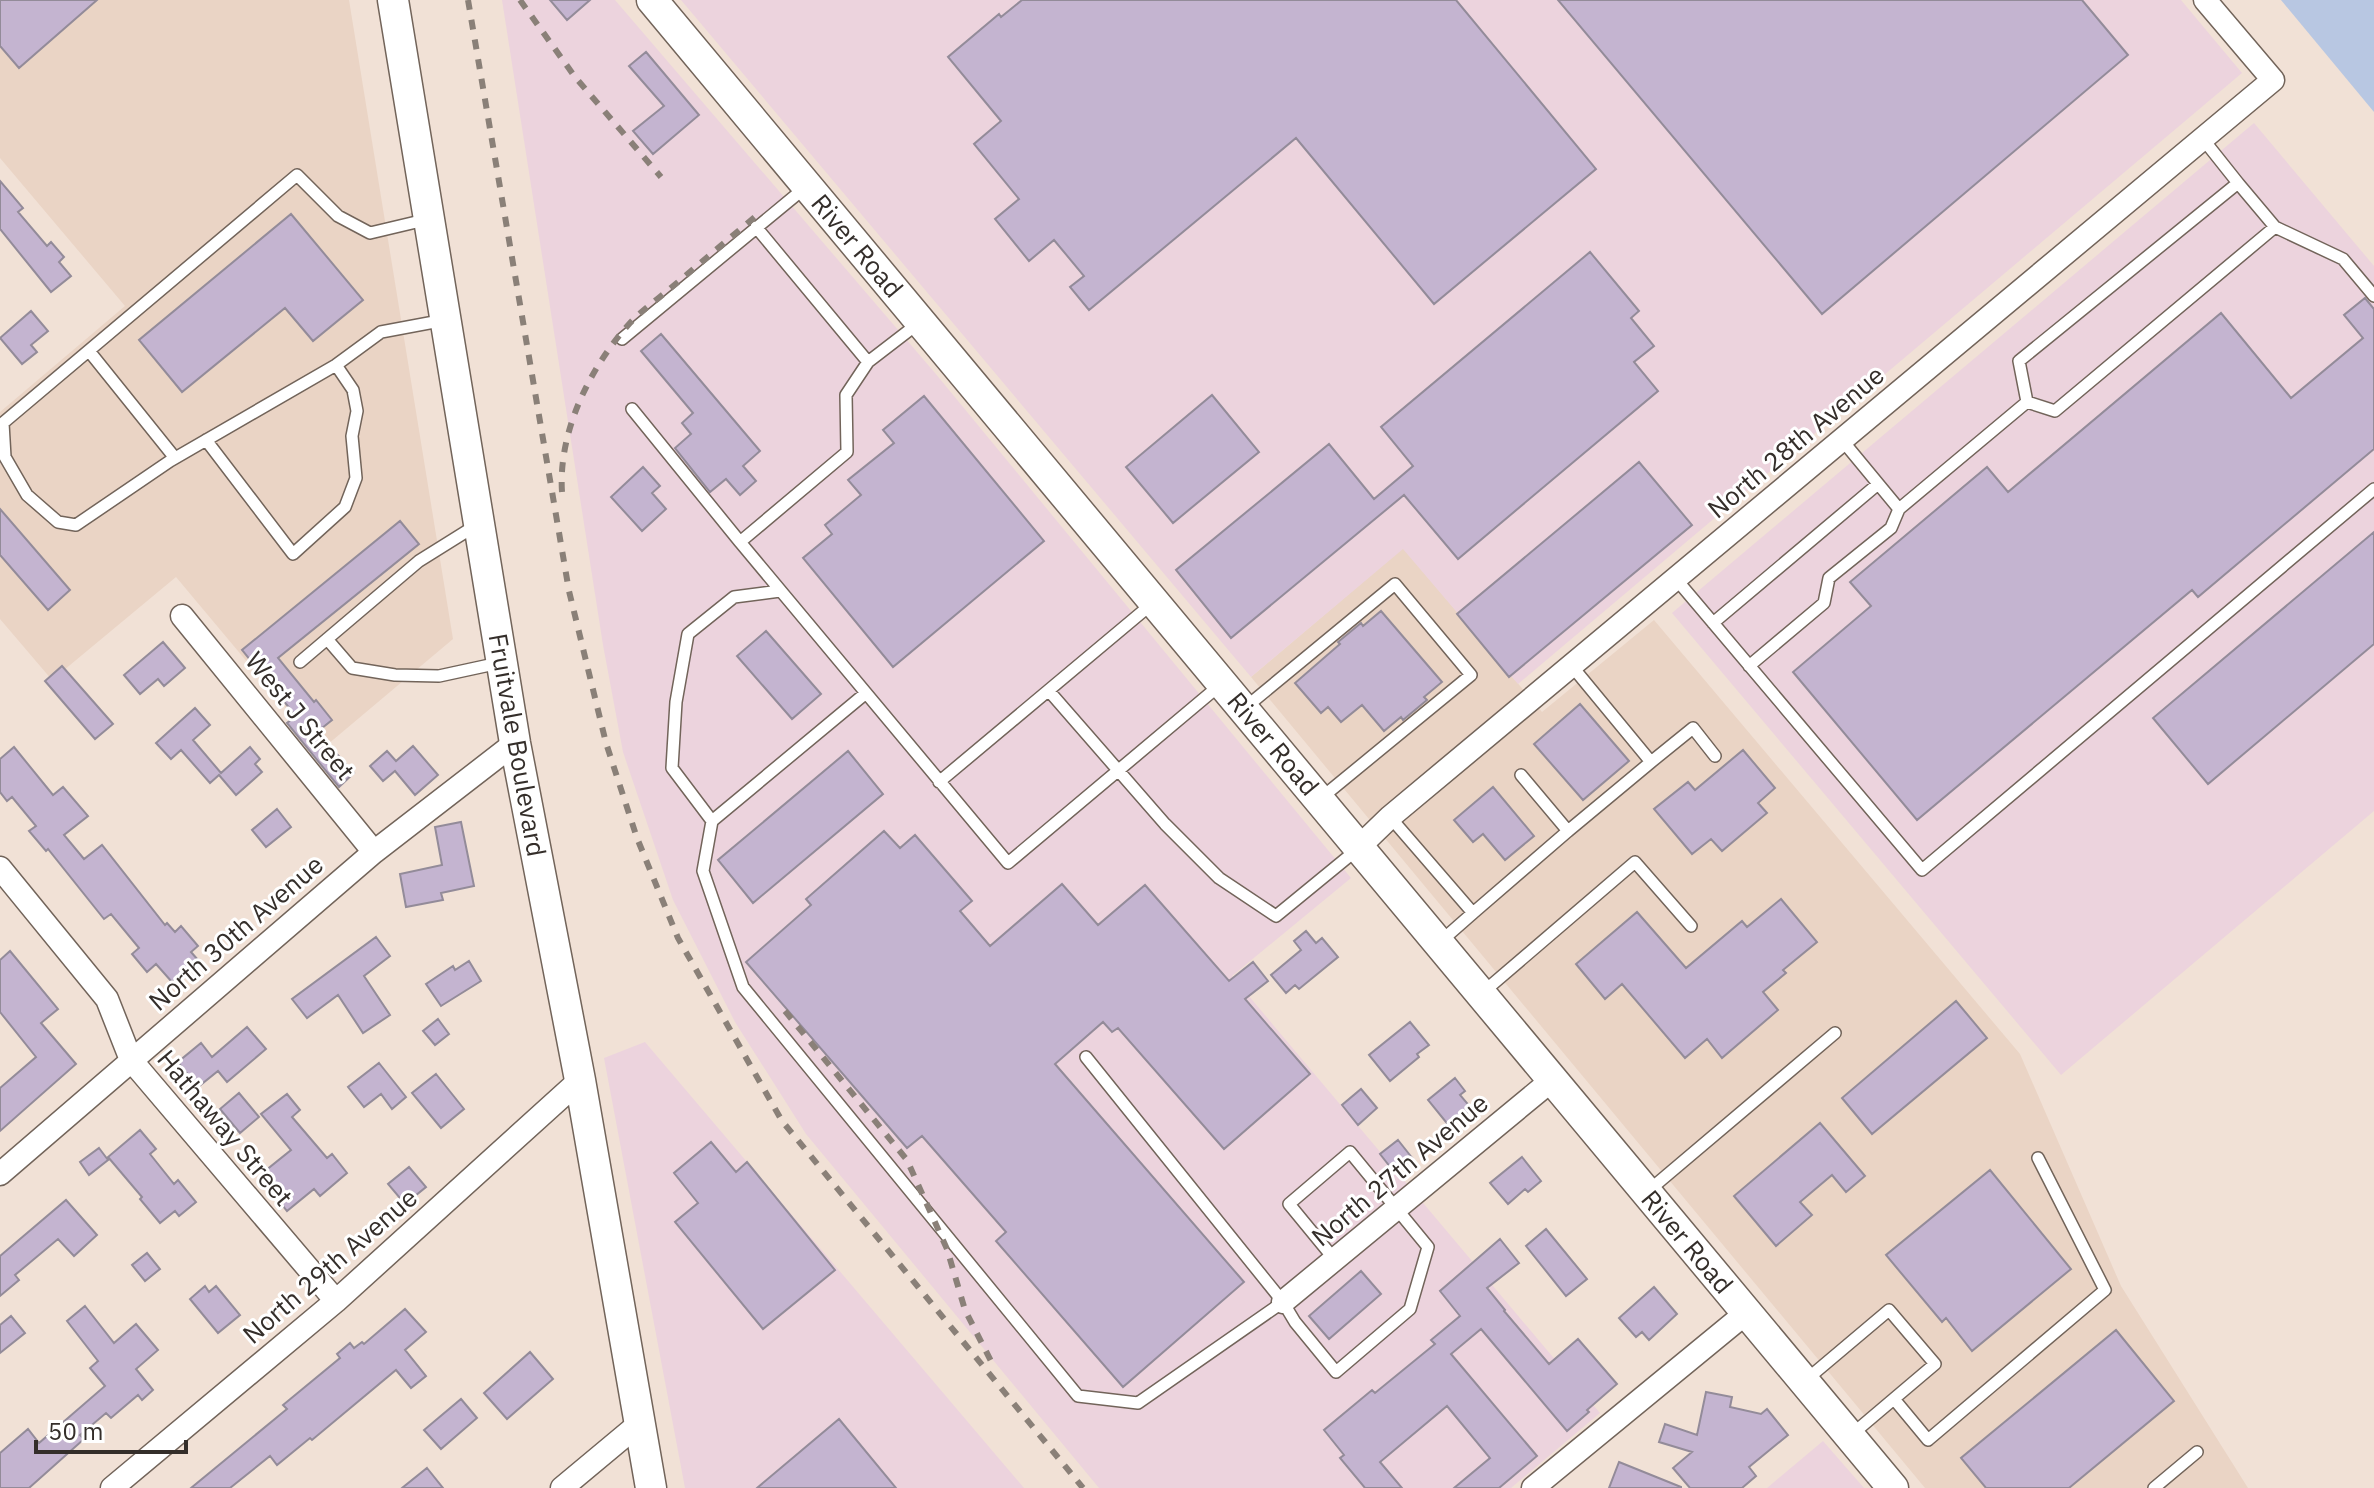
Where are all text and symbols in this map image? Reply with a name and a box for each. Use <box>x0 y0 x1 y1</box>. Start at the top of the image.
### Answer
street label: River Road <box>804 186 911 304</box>
street label: North 28th Avenue <box>1700 357 1891 525</box>
street label: Fruitvale Boulevard <box>482 630 554 859</box>
street label: West J Street <box>239 644 363 786</box>
street label: River Road <box>1220 684 1327 802</box>
street label: North 30th Avenue <box>141 847 330 1017</box>
street label: Hathaway Street <box>150 1042 301 1213</box>
street label: North 27th Avenue <box>1304 1085 1495 1253</box>
street label: North 29th Avenue <box>235 1180 424 1350</box>
street label: River Road <box>1634 1182 1741 1300</box>
scale bar <box>36 1404 186 1454</box>
text: 50 m <box>48 1415 103 1447</box>

